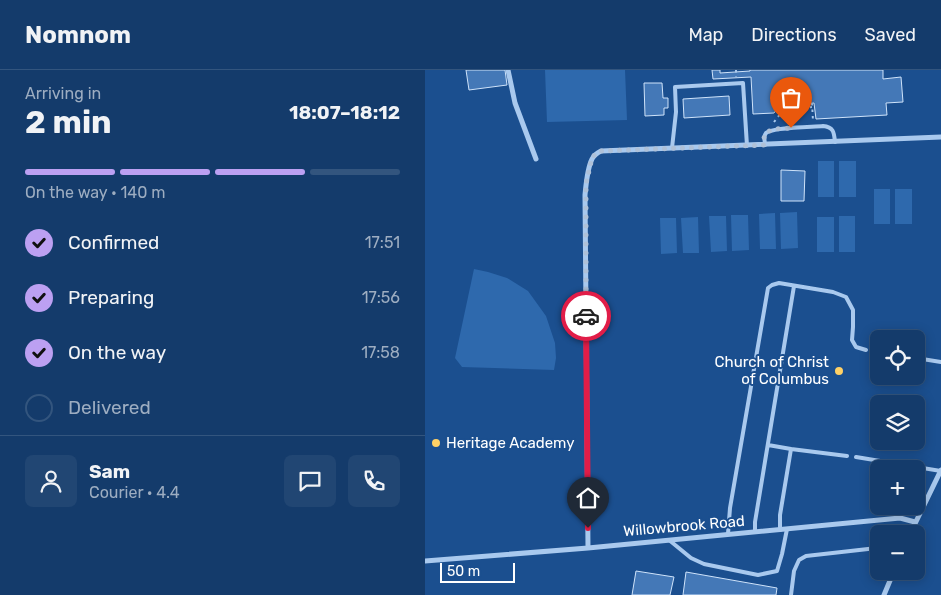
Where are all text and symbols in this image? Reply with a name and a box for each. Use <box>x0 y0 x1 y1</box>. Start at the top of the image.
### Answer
text: Nomnom <box>25 21 131 49</box>
text: Map <box>688 24 723 46</box>
text: Directions <box>751 24 837 46</box>
text: Saved <box>865 24 916 46</box>
pin <box>770 77 812 128</box>
text: Arriving in <box>25 84 101 103</box>
icon: bag <box>777 84 805 112</box>
text: 18:07–18:12 <box>289 101 400 124</box>
text: 2 min <box>25 103 112 141</box>
text: On the way · 140 m <box>25 183 165 202</box>
icon: check <box>25 229 53 257</box>
text: Confirmed <box>68 231 159 254</box>
text: 17:51 <box>365 233 400 252</box>
icon: check <box>25 284 53 312</box>
text: Preparing <box>68 286 154 309</box>
text: 17:56 <box>362 288 400 307</box>
courier <box>561 291 611 341</box>
icon: car <box>572 302 600 330</box>
map controls <box>870 330 925 580</box>
button: locate <box>870 330 925 385</box>
icon: check <box>25 339 53 367</box>
text: On the way <box>68 341 166 364</box>
text: 17:58 <box>361 343 400 362</box>
place label: Church of Christ of Columbus <box>715 353 829 388</box>
marker: Church of Christ of Columbus <box>833 365 845 377</box>
button: layers <box>870 395 925 450</box>
text: Delivered <box>68 396 151 419</box>
place label: Heritage Academy <box>446 434 574 452</box>
marker: Heritage Academy <box>430 437 442 449</box>
button: person <box>25 455 77 507</box>
button: chat <box>284 455 336 507</box>
button: phone <box>348 455 400 507</box>
text: Sam <box>89 460 130 483</box>
button: + <box>870 460 925 515</box>
pin <box>567 477 609 528</box>
text: Courier · 4.4 <box>89 483 180 502</box>
icon: home <box>574 484 602 512</box>
street label: Willowbrook Road <box>623 512 745 540</box>
button: − <box>870 525 925 580</box>
scale bar <box>440 560 515 583</box>
text: 50 m <box>447 563 480 580</box>

